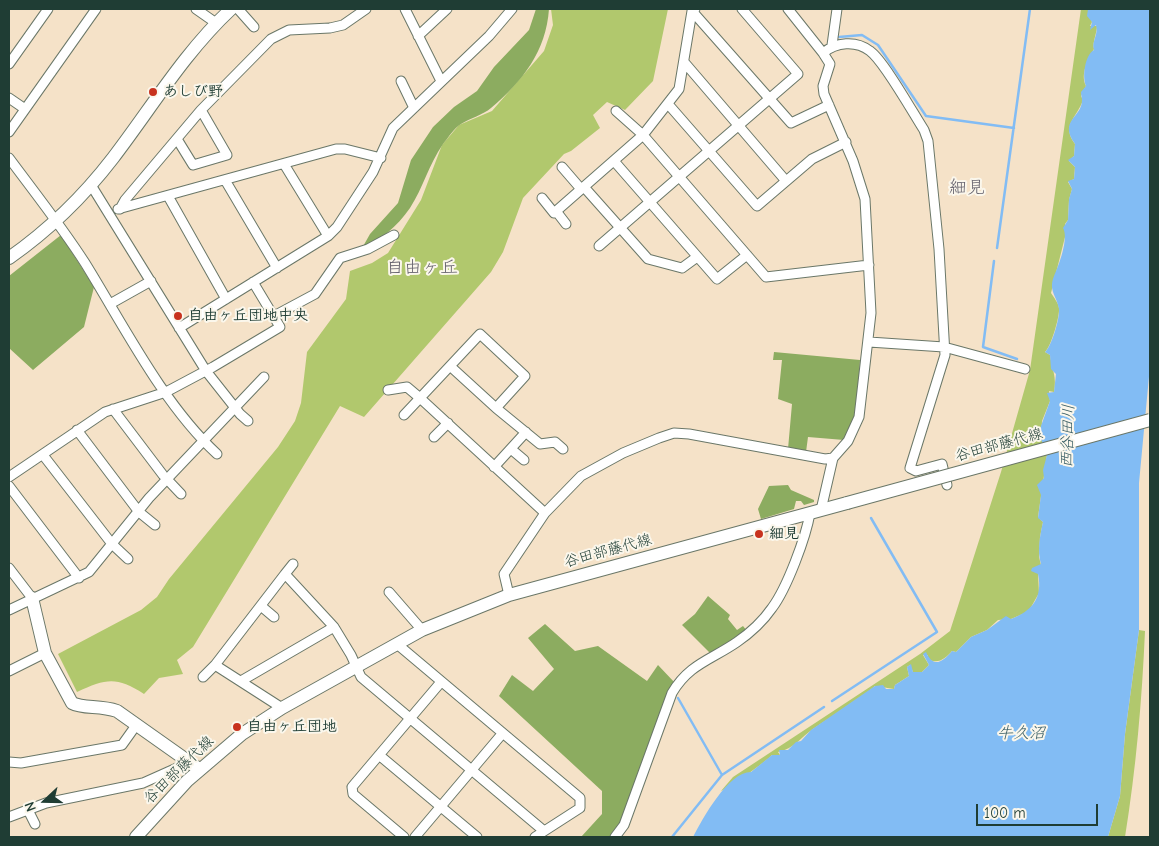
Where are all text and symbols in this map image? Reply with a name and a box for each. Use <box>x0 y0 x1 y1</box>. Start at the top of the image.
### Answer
place label: あしび野 <box>163 83 223 101</box>
marker: あしび野 <box>147 86 159 98</box>
district label: 細見 <box>949 177 985 199</box>
district label: 自由ヶ丘 <box>386 257 458 279</box>
place label: 自由ヶ丘団地中央 <box>188 307 308 325</box>
marker: 自由ヶ丘団地中央 <box>172 310 184 322</box>
water label: 西谷田川 <box>1057 404 1079 468</box>
street label: 谷田部藤代線 <box>953 425 1045 465</box>
place label: 細見 <box>769 525 799 543</box>
marker: 細見 <box>753 528 765 540</box>
street label: 谷田部藤代線 <box>562 531 654 571</box>
place label: 自由ヶ丘団地 <box>247 718 337 736</box>
marker: 自由ヶ丘団地 <box>231 721 243 733</box>
water label: 牛久沼 <box>997 723 1045 743</box>
street label: 谷田部藤代線 <box>140 732 218 808</box>
north arrow <box>20 776 70 826</box>
scale bar <box>979 794 1102 826</box>
text: N <box>21 799 40 814</box>
text: 100 m <box>984 804 1026 822</box>

